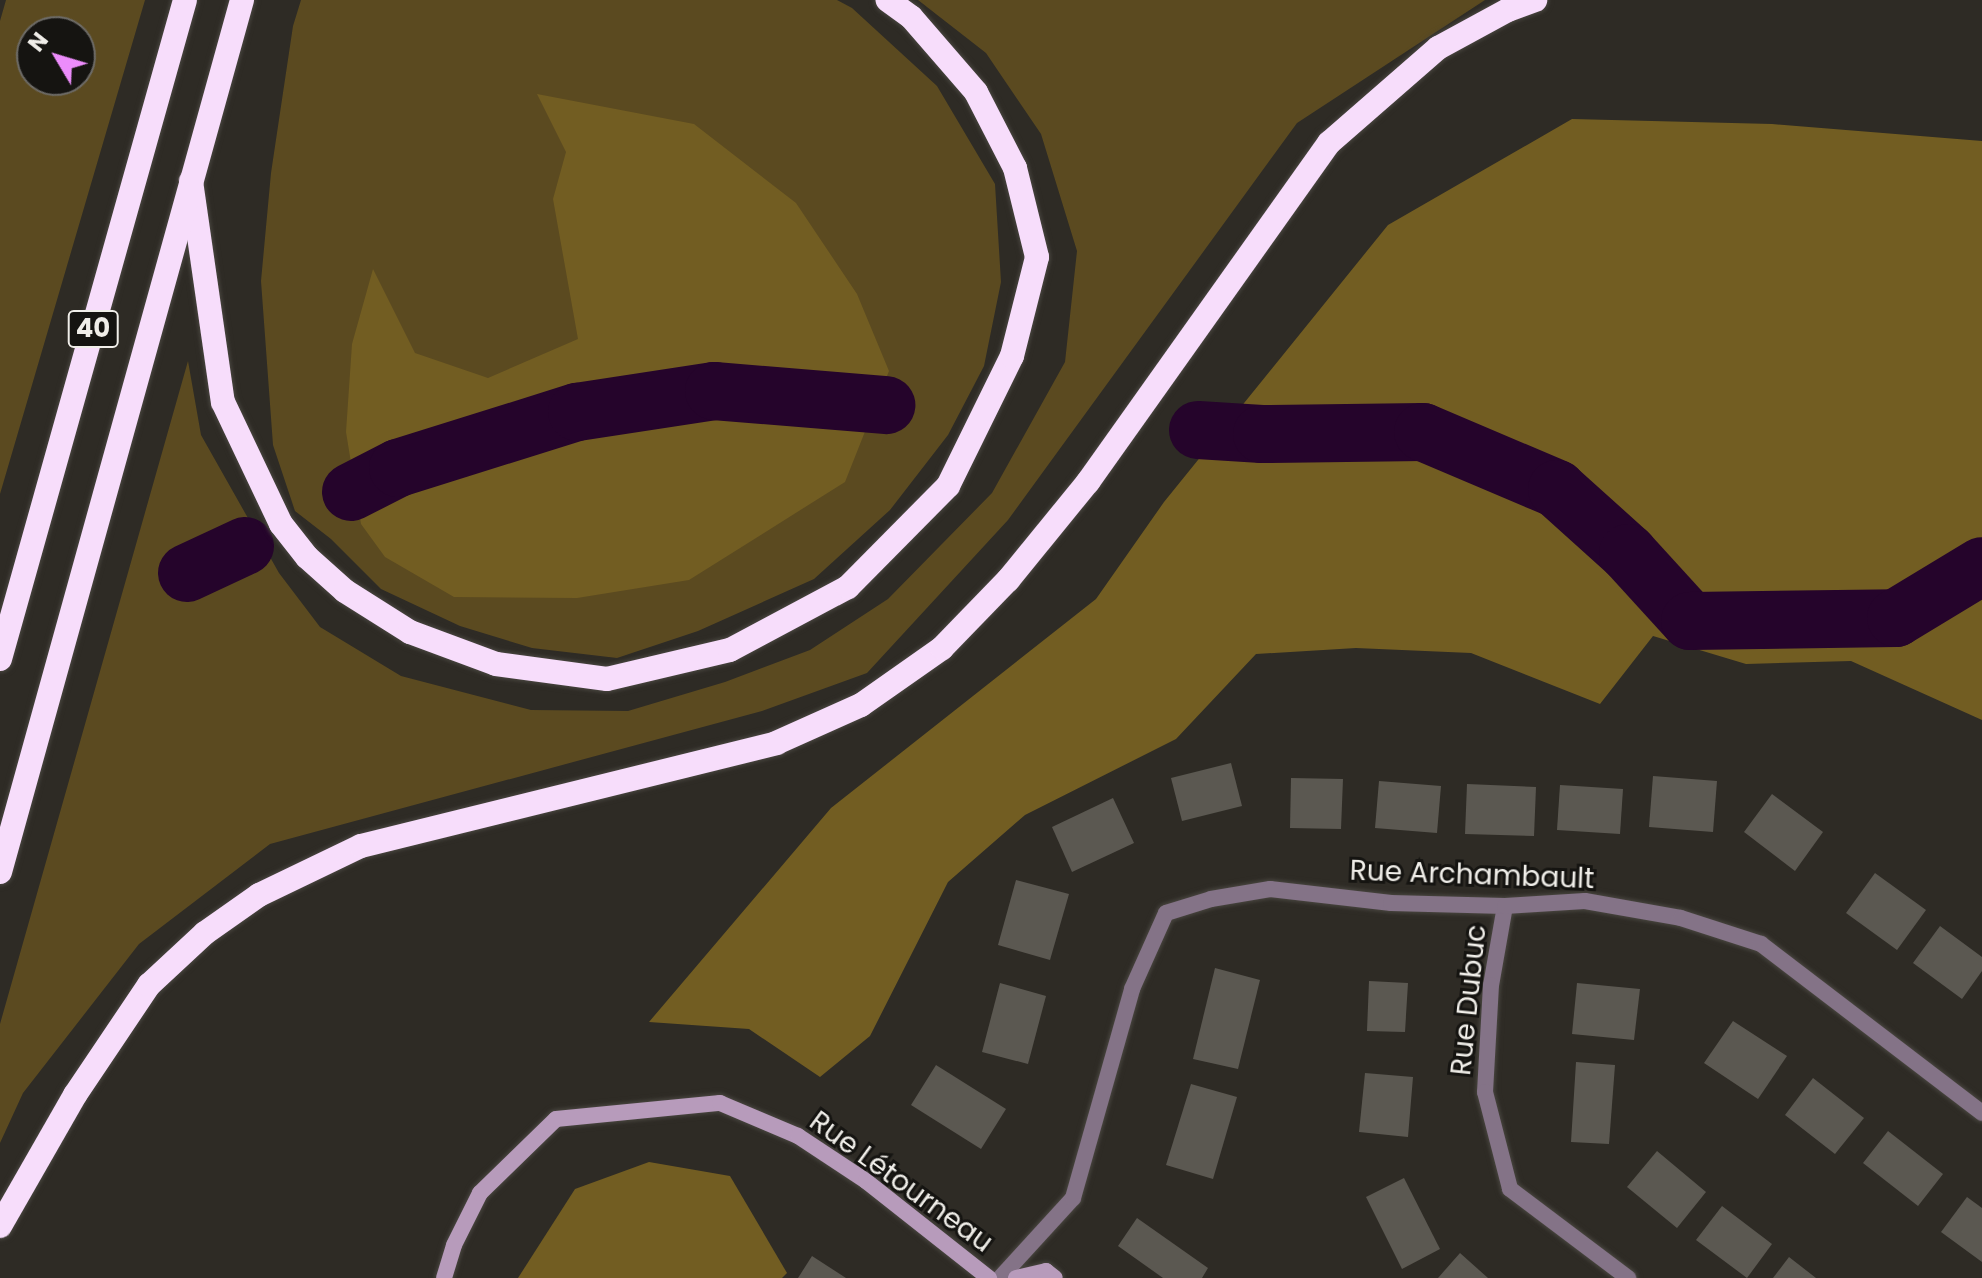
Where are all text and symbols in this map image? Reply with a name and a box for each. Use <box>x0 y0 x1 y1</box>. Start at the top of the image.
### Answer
north arrow <box>16 16 96 96</box>
text: N <box>21 26 56 58</box>
road number: 40 <box>67 307 119 351</box>
street label: Rue Archambault <box>1349 854 1595 896</box>
street label: Rue Dubuc <box>1444 923 1494 1077</box>
street label: Rue Létourneau <box>803 1104 999 1260</box>

